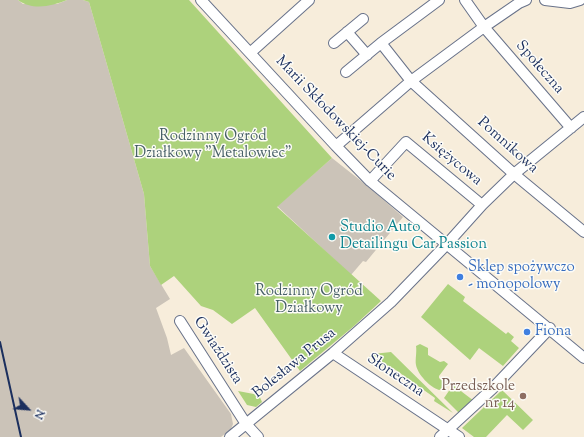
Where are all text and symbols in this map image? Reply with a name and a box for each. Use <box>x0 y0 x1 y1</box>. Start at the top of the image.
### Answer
street label: Społeczna <box>511 38 567 98</box>
street label: Marii Skłodowskiej-Curie <box>271 53 399 185</box>
street label: Pomnikowa <box>473 114 541 178</box>
park label: Rodzinny Ogród Działkowy "Metalowiec" <box>134 128 292 163</box>
street label: Księżycowa <box>417 129 485 191</box>
place label: Studio Auto Detailingu Car Passion <box>340 219 487 254</box>
marker: Studio Auto Detailingu Car Passion <box>327 232 337 242</box>
place label: Sklep spożywczo - monopolowy <box>468 259 575 294</box>
marker: Sklep spożywczo - monopolowy <box>455 272 465 282</box>
park label: Rodzinny Ogród Działkowy <box>255 283 363 318</box>
street label: Gwiaździsta <box>189 314 245 388</box>
place label: Fiona <box>535 323 571 341</box>
street label: Bolesława Prusa <box>250 325 340 403</box>
marker: Fiona <box>522 327 532 337</box>
street label: Słoneczna <box>363 350 427 402</box>
place label: Przedszkole nr 14 <box>441 378 515 413</box>
north arrow <box>8 389 48 429</box>
marker: Przedszkole nr 14 <box>518 391 528 401</box>
text: N <box>30 407 48 422</box>

